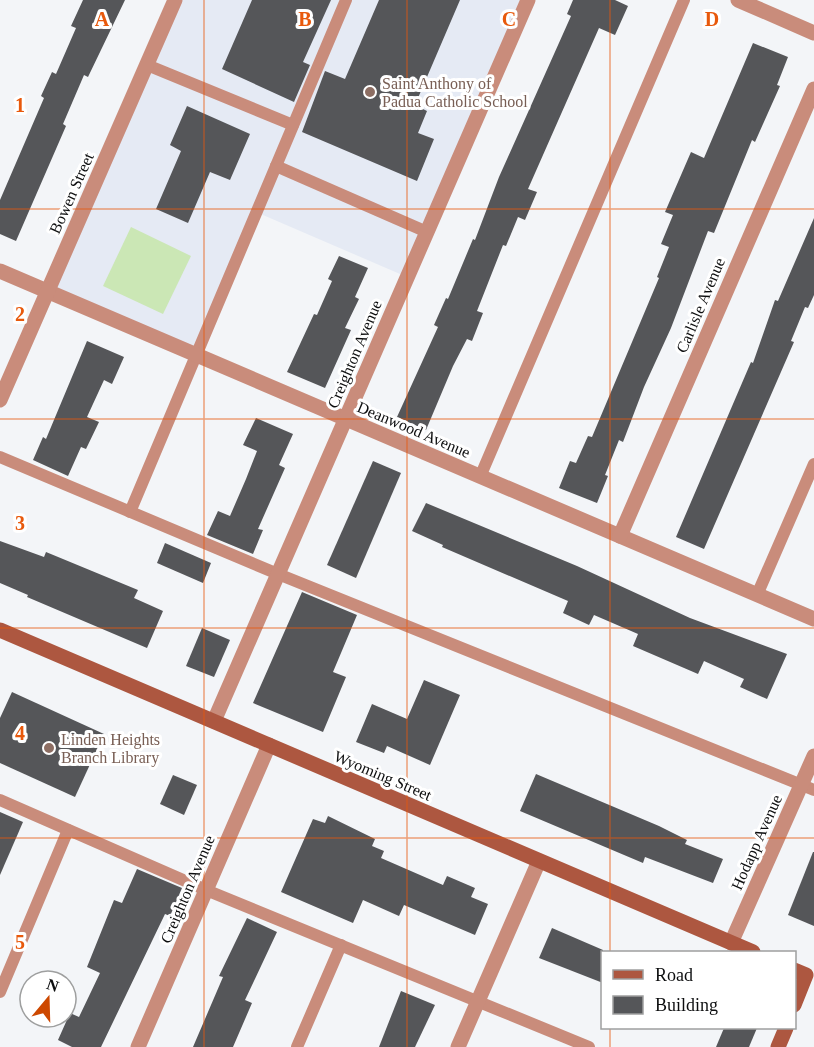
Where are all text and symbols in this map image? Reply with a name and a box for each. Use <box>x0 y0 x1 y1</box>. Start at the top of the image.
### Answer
text: A <box>95 8 110 30</box>
text: B <box>298 8 312 30</box>
text: C <box>502 8 516 30</box>
text: D <box>705 8 719 30</box>
place label: Saint Anthony of Padua Catholic School <box>382 75 528 110</box>
marker: Saint Anthony of Padua Catholic School <box>363 85 377 99</box>
text: 1 <box>15 94 25 116</box>
street label: Bowen Street <box>46 150 97 236</box>
street label: Carlisle Avenue <box>673 255 728 355</box>
street label: Creighton Avenue <box>324 298 386 411</box>
text: 2 <box>15 303 25 325</box>
street label: Deanwood Avenue <box>355 398 473 461</box>
text: 3 <box>15 512 25 534</box>
text: 4 <box>15 722 25 744</box>
place label: Linden Heights Branch Library <box>61 731 160 767</box>
marker: Linden Heights Branch Library <box>42 741 56 755</box>
street label: Wyoming Street <box>331 747 435 805</box>
street label: Hodapp Avenue <box>728 792 786 893</box>
street label: Creighton Avenue <box>157 833 219 946</box>
text: 5 <box>15 931 25 953</box>
legend <box>601 951 796 1029</box>
text: Road <box>655 965 693 985</box>
north arrow <box>18 969 78 1029</box>
text: N <box>44 975 61 995</box>
text: Building <box>655 995 718 1015</box>

